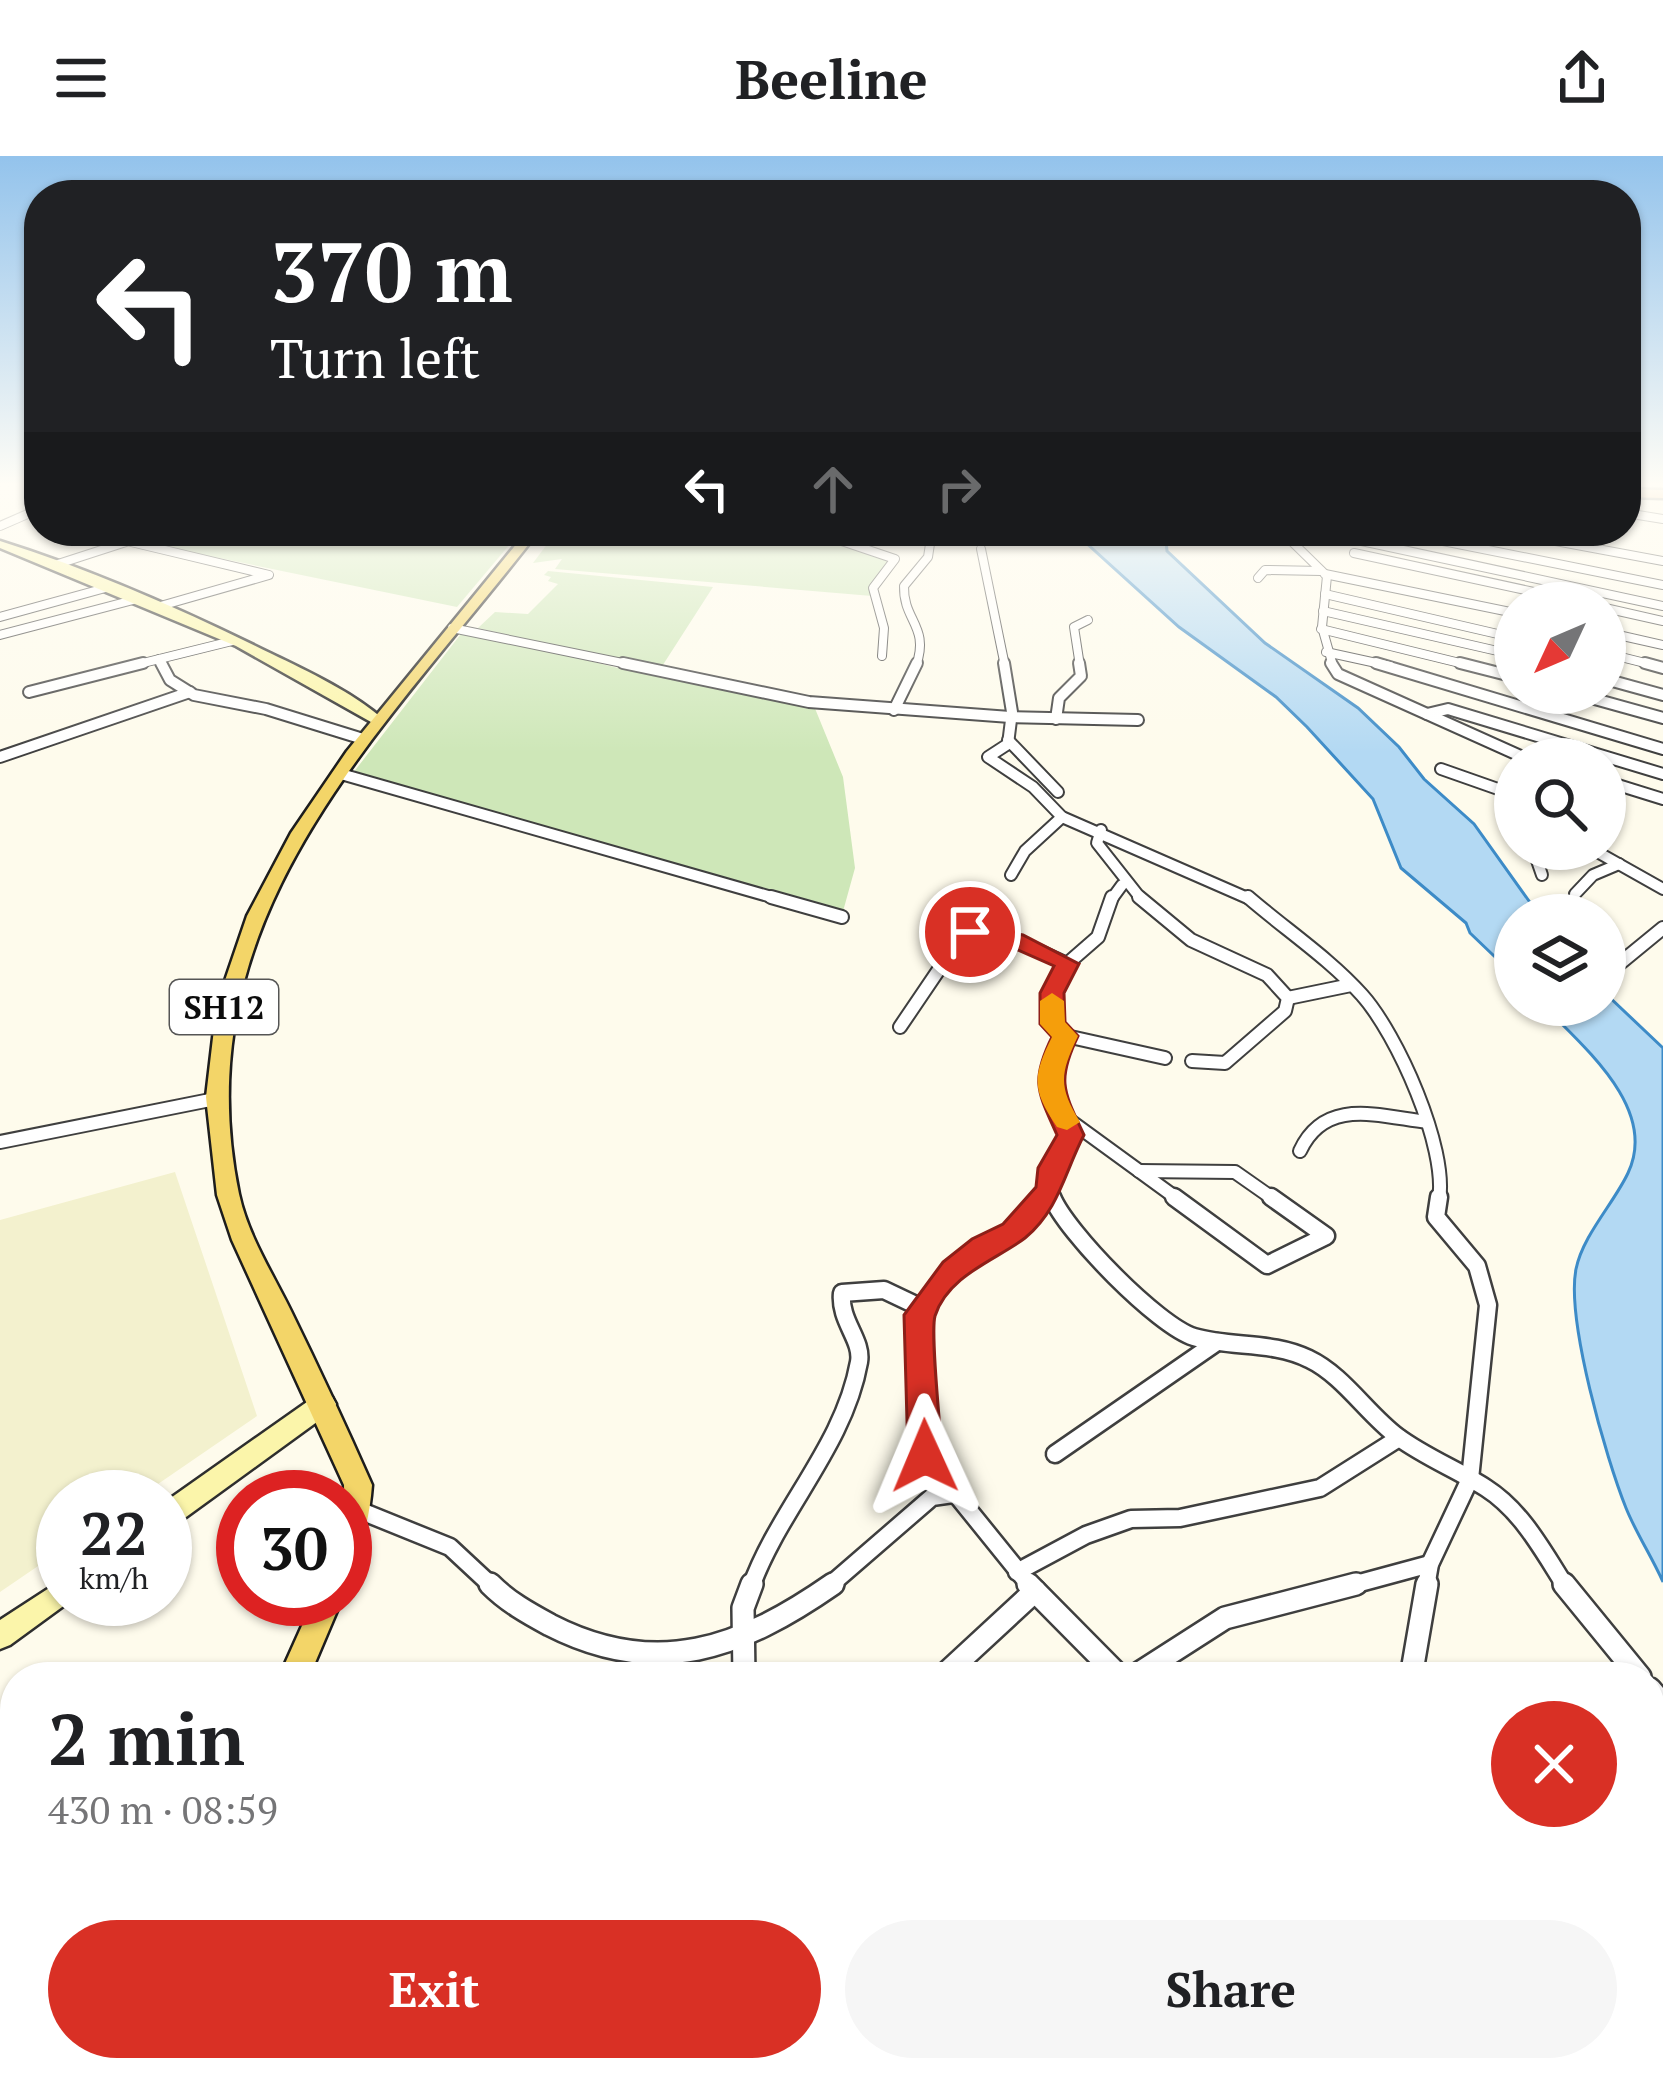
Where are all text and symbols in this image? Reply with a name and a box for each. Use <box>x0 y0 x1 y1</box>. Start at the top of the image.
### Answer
text: Beeline <box>735 43 928 114</box>
icon: menu <box>48 45 114 111</box>
icon: share <box>1549 45 1615 111</box>
text: 370 m <box>270 215 513 326</box>
icon: left <box>72 228 228 384</box>
text: Turn left <box>270 322 480 393</box>
icon: left <box>674 456 740 522</box>
icon: ahead <box>800 456 866 522</box>
icon: right <box>926 456 992 522</box>
north arrow <box>1494 582 1626 714</box>
map controls <box>1494 582 1626 1026</box>
button: search <box>1494 738 1626 870</box>
pin <box>919 881 1021 983</box>
button: layers <box>1494 894 1626 1026</box>
icon: arrive <box>937 899 1003 965</box>
road number: SH12 <box>170 980 278 1034</box>
position arrow <box>862 1393 988 1519</box>
speed limit sign: 30 <box>216 1470 372 1626</box>
text: 22 <box>80 1493 148 1572</box>
text: km/h <box>79 1558 149 1598</box>
text: 2 min <box>48 1690 245 1786</box>
button: close <box>1491 1701 1617 1827</box>
text: 430 m · 08:59 <box>48 1783 278 1835</box>
button: Exit <box>48 1920 821 2058</box>
button: Share <box>845 1920 1617 2058</box>

